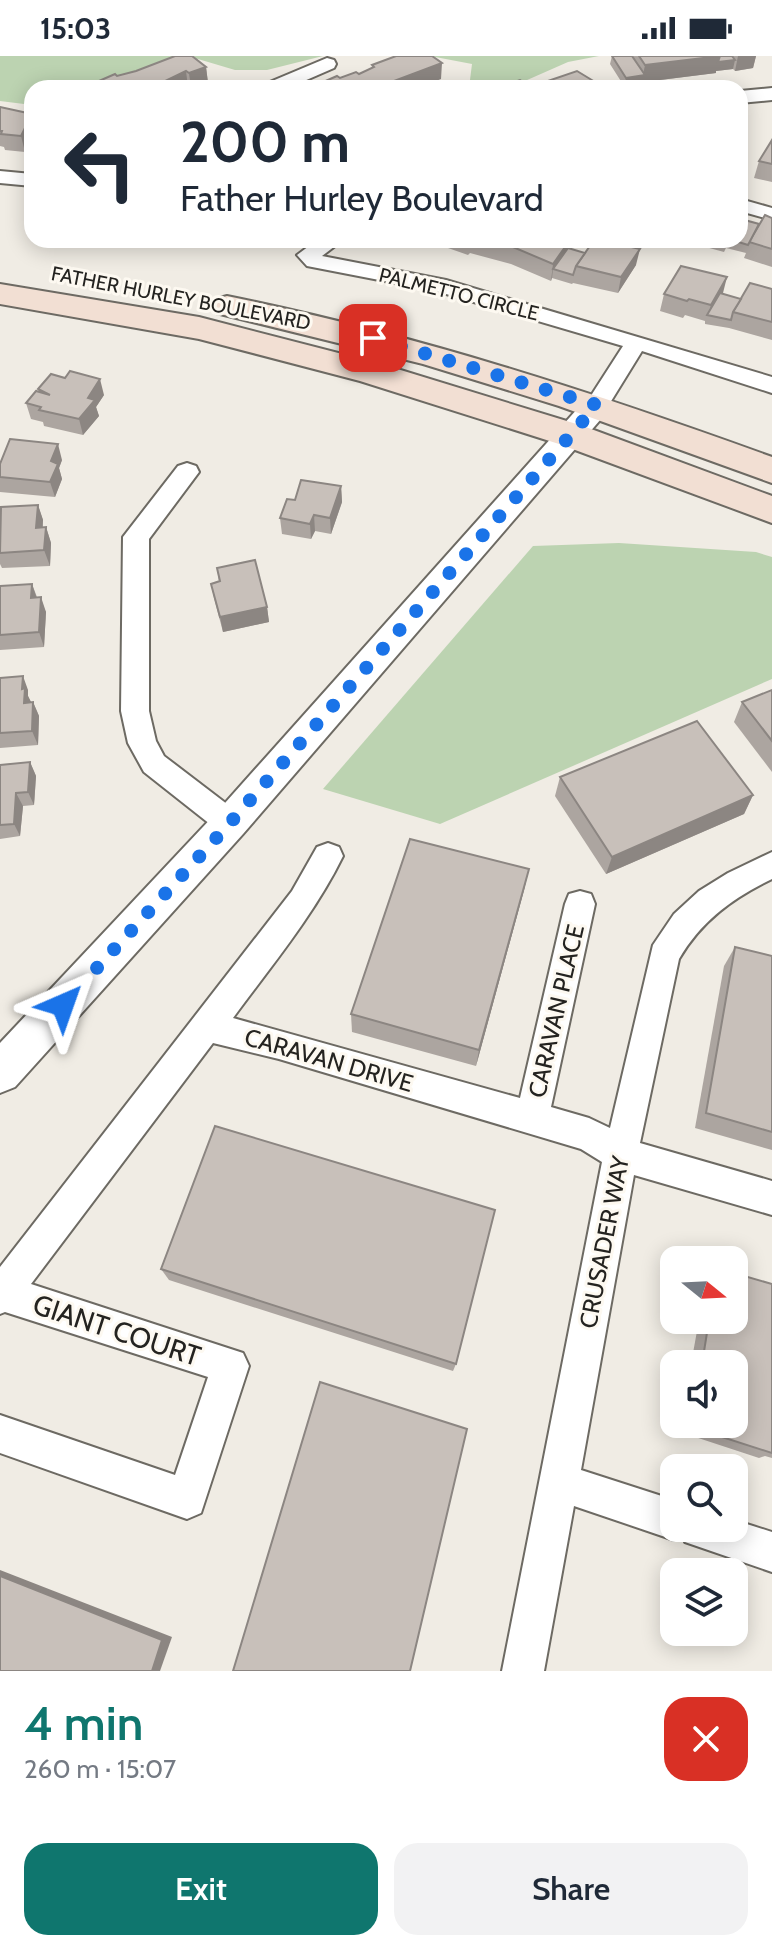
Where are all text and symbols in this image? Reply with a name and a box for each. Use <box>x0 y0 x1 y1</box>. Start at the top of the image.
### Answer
text: 15:03 <box>40 10 111 47</box>
text: 200 m <box>180 108 350 176</box>
icon: left <box>48 112 152 216</box>
text: Father Hurley Boulevard <box>180 176 544 220</box>
street label: FATHER HURLEY BOULEVARD <box>49 261 313 335</box>
street label: PALMETTO CIRCLE <box>377 263 541 325</box>
pin <box>339 304 407 372</box>
icon: arrive <box>351 316 395 360</box>
street label: CARAVAN PLACE <box>522 922 590 1100</box>
position arrow <box>21 963 105 1047</box>
street label: CARAVAN DRIVE <box>241 1022 417 1098</box>
street label: CRUSADER WAY <box>573 1153 635 1331</box>
north arrow <box>660 1246 748 1334</box>
map controls <box>660 1246 748 1646</box>
street label: GIANT COURT <box>29 1287 205 1373</box>
button: sound <box>660 1350 748 1438</box>
button: search <box>660 1454 748 1542</box>
button: layers <box>660 1558 748 1646</box>
text: 4 min <box>24 1694 143 1752</box>
button: close <box>664 1697 748 1781</box>
text: 260 m · 15:07 <box>24 1753 176 1785</box>
button: Exit <box>24 1843 378 1935</box>
button: Share <box>394 1843 748 1935</box>

